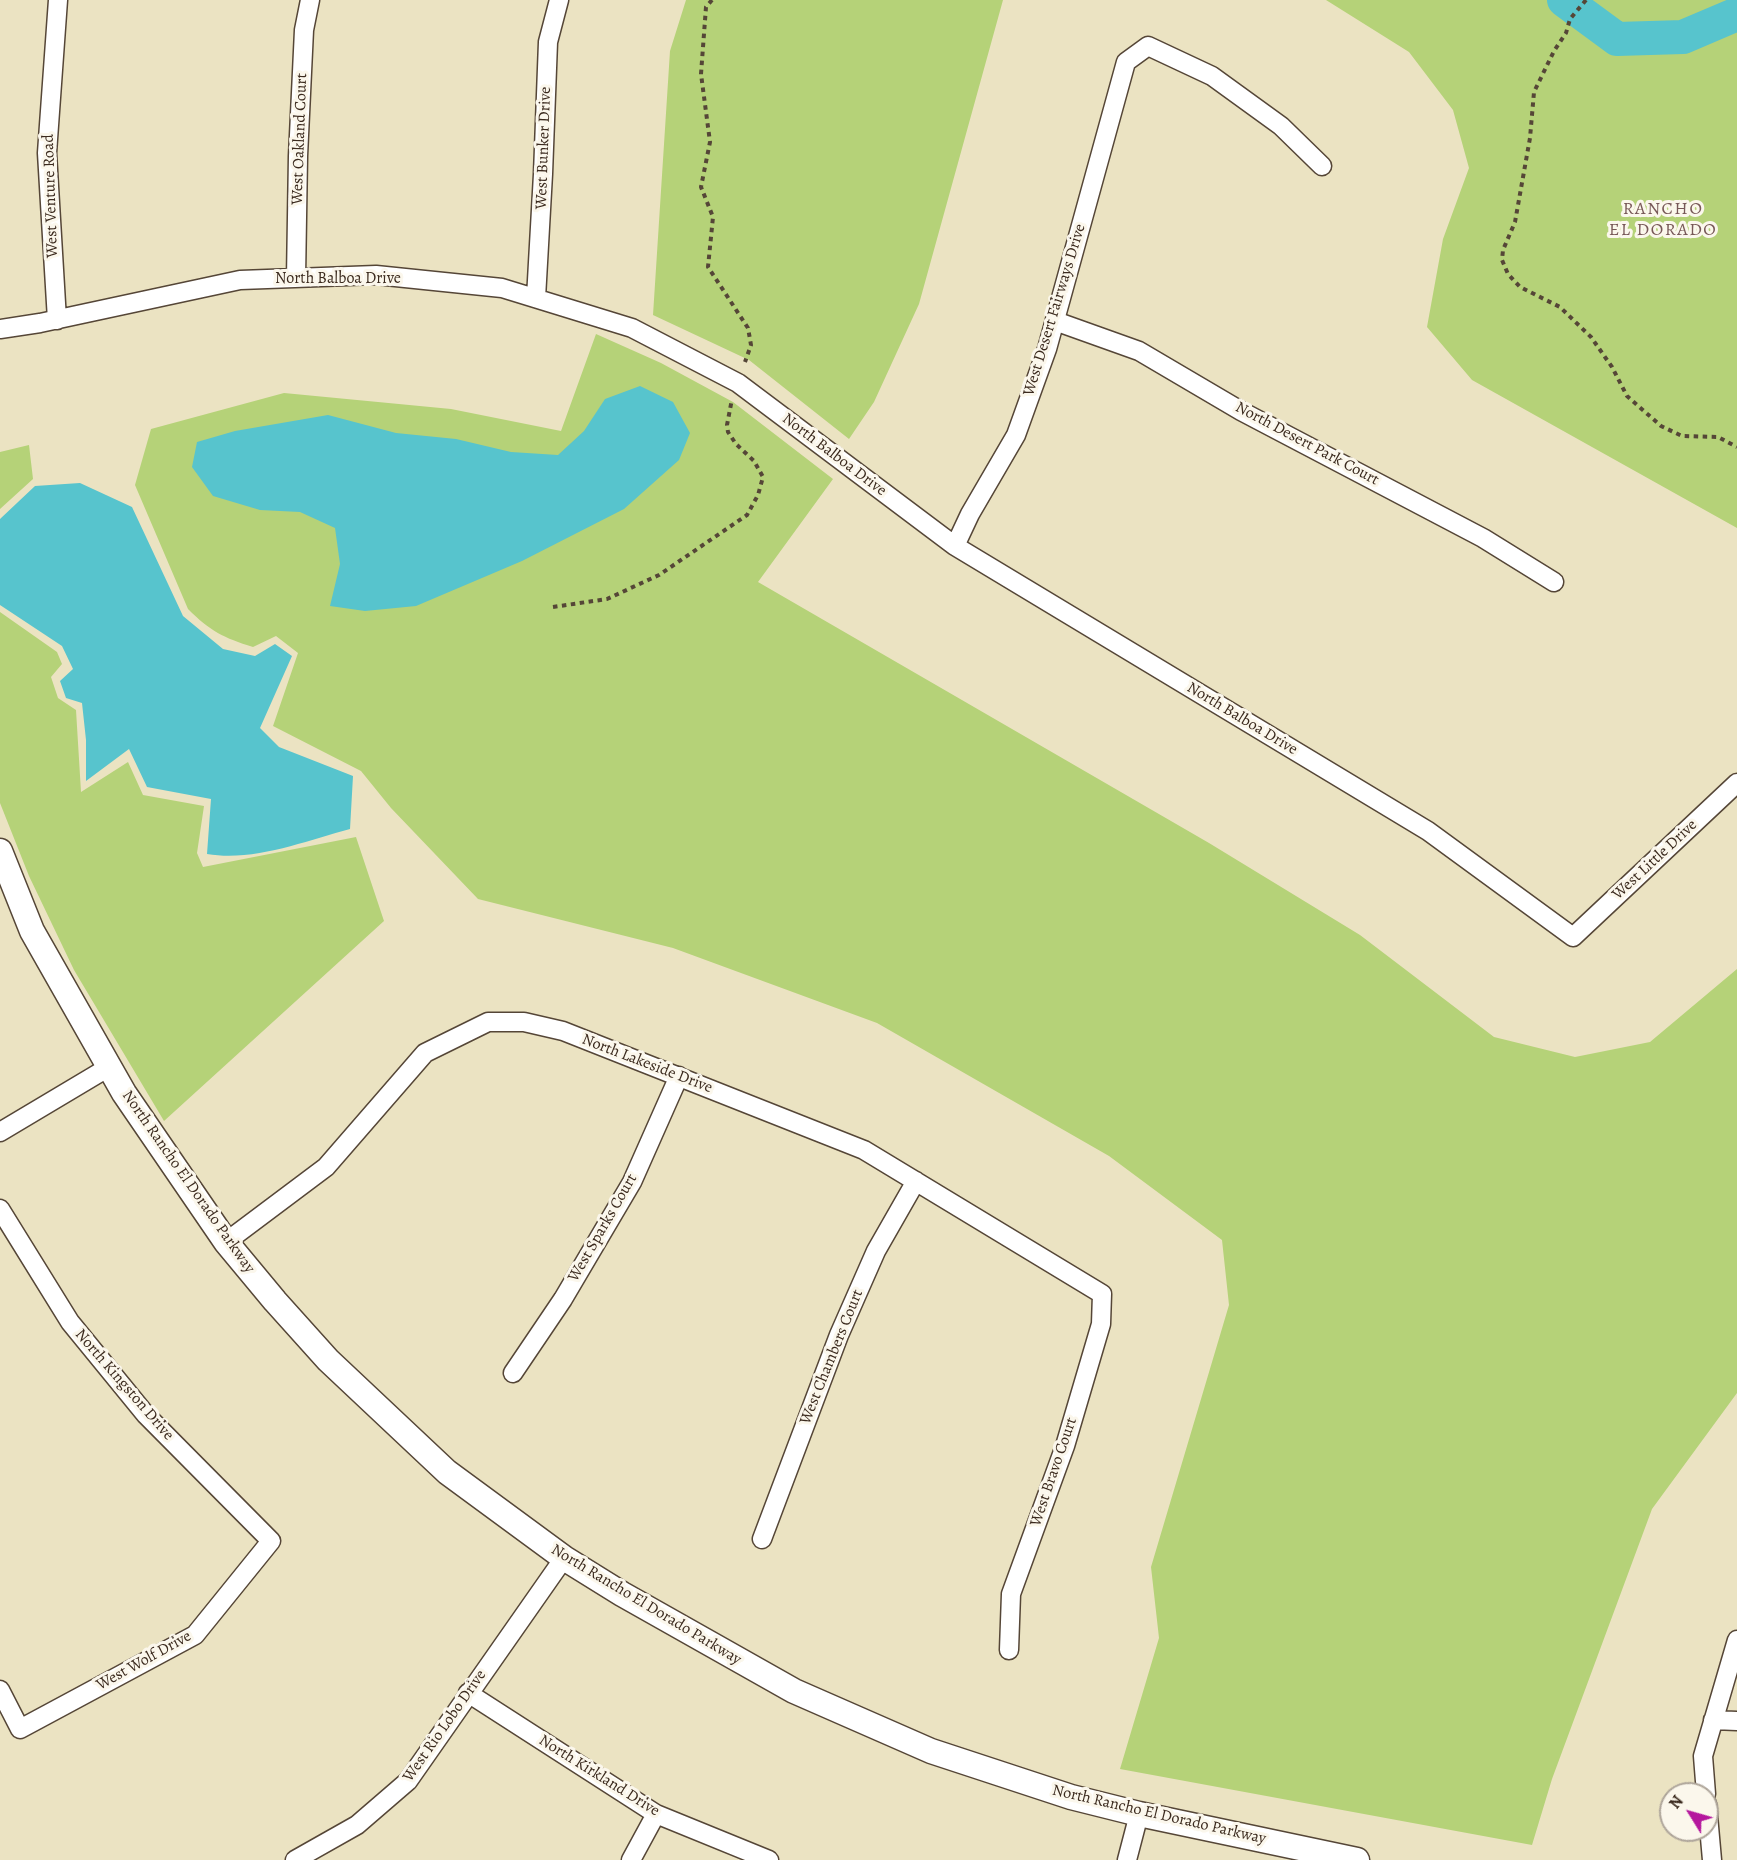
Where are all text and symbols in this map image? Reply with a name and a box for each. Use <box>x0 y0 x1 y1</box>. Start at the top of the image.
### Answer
street label: West Oakland Court <box>288 73 312 205</box>
street label: West Bunker Drive <box>532 86 556 210</box>
street label: West Venture Road <box>39 134 63 258</box>
district label: RANCHO EL DORADO <box>1609 199 1717 242</box>
street label: West Desert Fairways Drive <box>1020 222 1090 398</box>
street label: North Balboa Drive <box>275 269 401 289</box>
street label: North Desert Park Court <box>1232 398 1382 490</box>
street label: North Balboa Drive <box>778 409 890 501</box>
street label: North Balboa Drive <box>1183 678 1301 760</box>
street label: West Little Drive <box>1609 816 1701 904</box>
street label: North Lakeside Drive <box>579 1030 715 1098</box>
street label: North Rancho El Dorado Parkway <box>117 1087 259 1277</box>
street label: West Sparks Court <box>564 1171 642 1285</box>
street label: West Chambers Court <box>796 1287 868 1427</box>
street label: North Kingston Drive <box>70 1325 178 1445</box>
street label: West Bravo Court <box>1026 1415 1082 1529</box>
street label: North Rancho El Dorado Parkway <box>547 1540 745 1670</box>
street label: West Wolf Drive <box>93 1627 195 1695</box>
street label: West Rio Lobo Drive <box>399 1666 491 1786</box>
street label: North Kirkland Drive <box>535 1731 663 1821</box>
street label: North Rancho El Dorado Parkway <box>1050 1781 1268 1849</box>
north arrow <box>1659 1782 1719 1842</box>
text: N <box>1664 1791 1689 1814</box>

